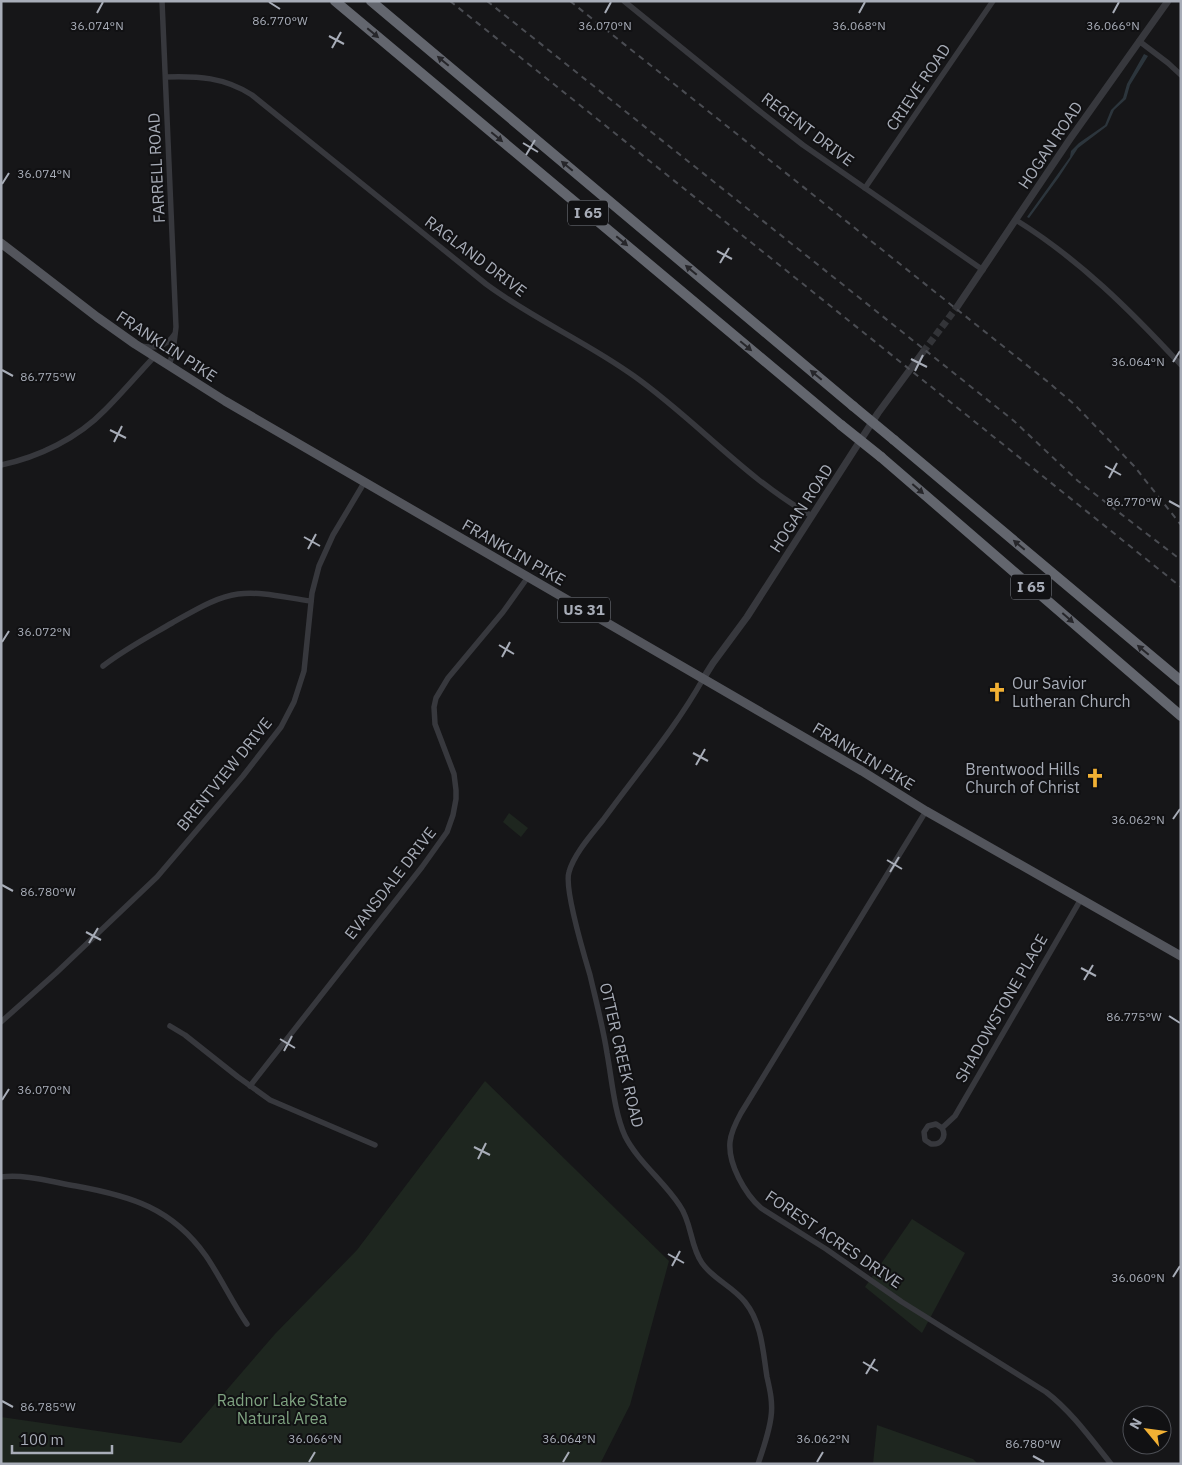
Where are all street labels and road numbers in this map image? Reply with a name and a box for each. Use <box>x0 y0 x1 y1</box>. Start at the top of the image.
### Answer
street label: CRIEVE ROAD <box>882 40 954 134</box>
street label: REGENT DRIVE <box>758 88 858 170</box>
street label: HOGAN ROAD <box>1013 97 1087 193</box>
street label: FARRELL ROAD <box>143 112 169 224</box>
road number: I 65 <box>568 200 608 226</box>
street label: RAGLAND DRIVE <box>421 211 531 301</box>
street label: FRANKLIN PIKE <box>113 306 221 386</box>
street label: HOGAN ROAD <box>765 460 837 556</box>
street label: FRANKLIN PIKE <box>459 514 569 590</box>
road number: I 65 <box>1011 574 1051 600</box>
road number: US 31 <box>558 598 610 622</box>
street label: BRENTVIEW DRIVE <box>172 713 276 835</box>
street label: FRANKLIN PIKE <box>809 718 919 794</box>
street label: EVANSDALE DRIVE <box>340 823 440 943</box>
street label: SHADOWSTONE PLACE <box>950 930 1052 1086</box>
street label: OTTER CREEK ROAD <box>596 981 648 1129</box>
street label: FOREST ACRES DRIVE <box>762 1186 906 1292</box>

